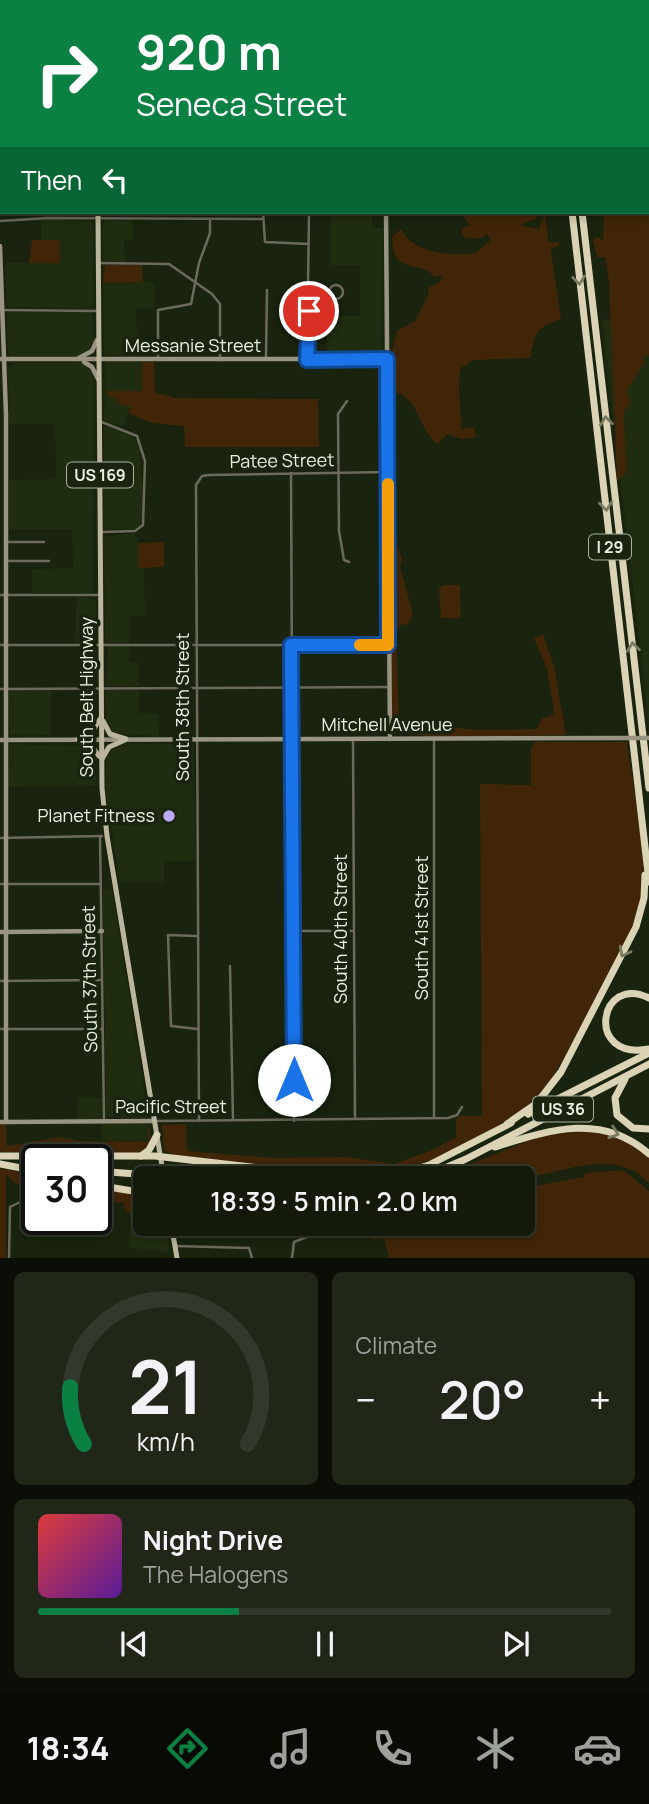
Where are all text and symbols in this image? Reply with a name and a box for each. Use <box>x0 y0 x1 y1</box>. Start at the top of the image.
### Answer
text: 920 m <box>136 18 282 85</box>
icon: right <box>21 28 112 119</box>
text: Seneca Street <box>136 82 347 126</box>
icon: left <box>96 161 134 199</box>
text: Then <box>21 162 82 198</box>
one-way arrow <box>572 274 587 285</box>
pin <box>279 281 339 341</box>
icon: arrive <box>290 292 328 330</box>
street label: Messanie Street <box>125 333 261 357</box>
one-way arrow <box>599 415 614 427</box>
street label: Patee Street <box>229 447 335 473</box>
road number: US 169 <box>67 462 133 488</box>
one-way arrow <box>598 500 613 511</box>
road number: I 29 <box>589 534 631 560</box>
street label: South Belt Highway <box>74 616 98 777</box>
street label: South 38th Street <box>170 633 194 781</box>
one-way arrow <box>626 641 641 653</box>
street label: Mitchell Avenue <box>322 712 453 736</box>
place label: Planet Fitness <box>37 803 155 827</box>
marker: Planet Fitness <box>161 808 177 824</box>
street label: South 40th Street <box>328 854 352 1004</box>
street label: South 41st Street <box>409 856 433 1000</box>
street label: South 37th Street <box>76 905 102 1053</box>
one-way arrow <box>618 945 632 958</box>
position arrow <box>257 1043 331 1117</box>
street label: Pacific Street <box>115 1094 227 1118</box>
road number: US 36 <box>533 1096 593 1121</box>
one-way arrow <box>608 1125 620 1139</box>
speed limit sign: 30 <box>21 1144 112 1235</box>
text: 18:39 · 5 min · 2.0 km <box>210 1183 458 1219</box>
text: Climate <box>356 1329 437 1361</box>
text: 21 <box>128 1337 203 1437</box>
text: 20° <box>439 1364 526 1435</box>
text: − <box>356 1373 376 1425</box>
text: + <box>589 1373 611 1425</box>
text: km/h <box>137 1424 195 1459</box>
text: Night Drive <box>143 1522 283 1558</box>
text: The Halogens <box>143 1558 288 1590</box>
icon: previous <box>115 1625 153 1663</box>
icon: pause <box>306 1625 344 1663</box>
icon: next <box>497 1625 535 1663</box>
icon: directions <box>163 1724 212 1773</box>
icon: music <box>266 1724 315 1773</box>
icon: phone <box>368 1724 417 1773</box>
icon: climate <box>471 1724 520 1773</box>
icon: car <box>573 1724 622 1773</box>
text: 18:34 <box>27 1726 109 1770</box>

